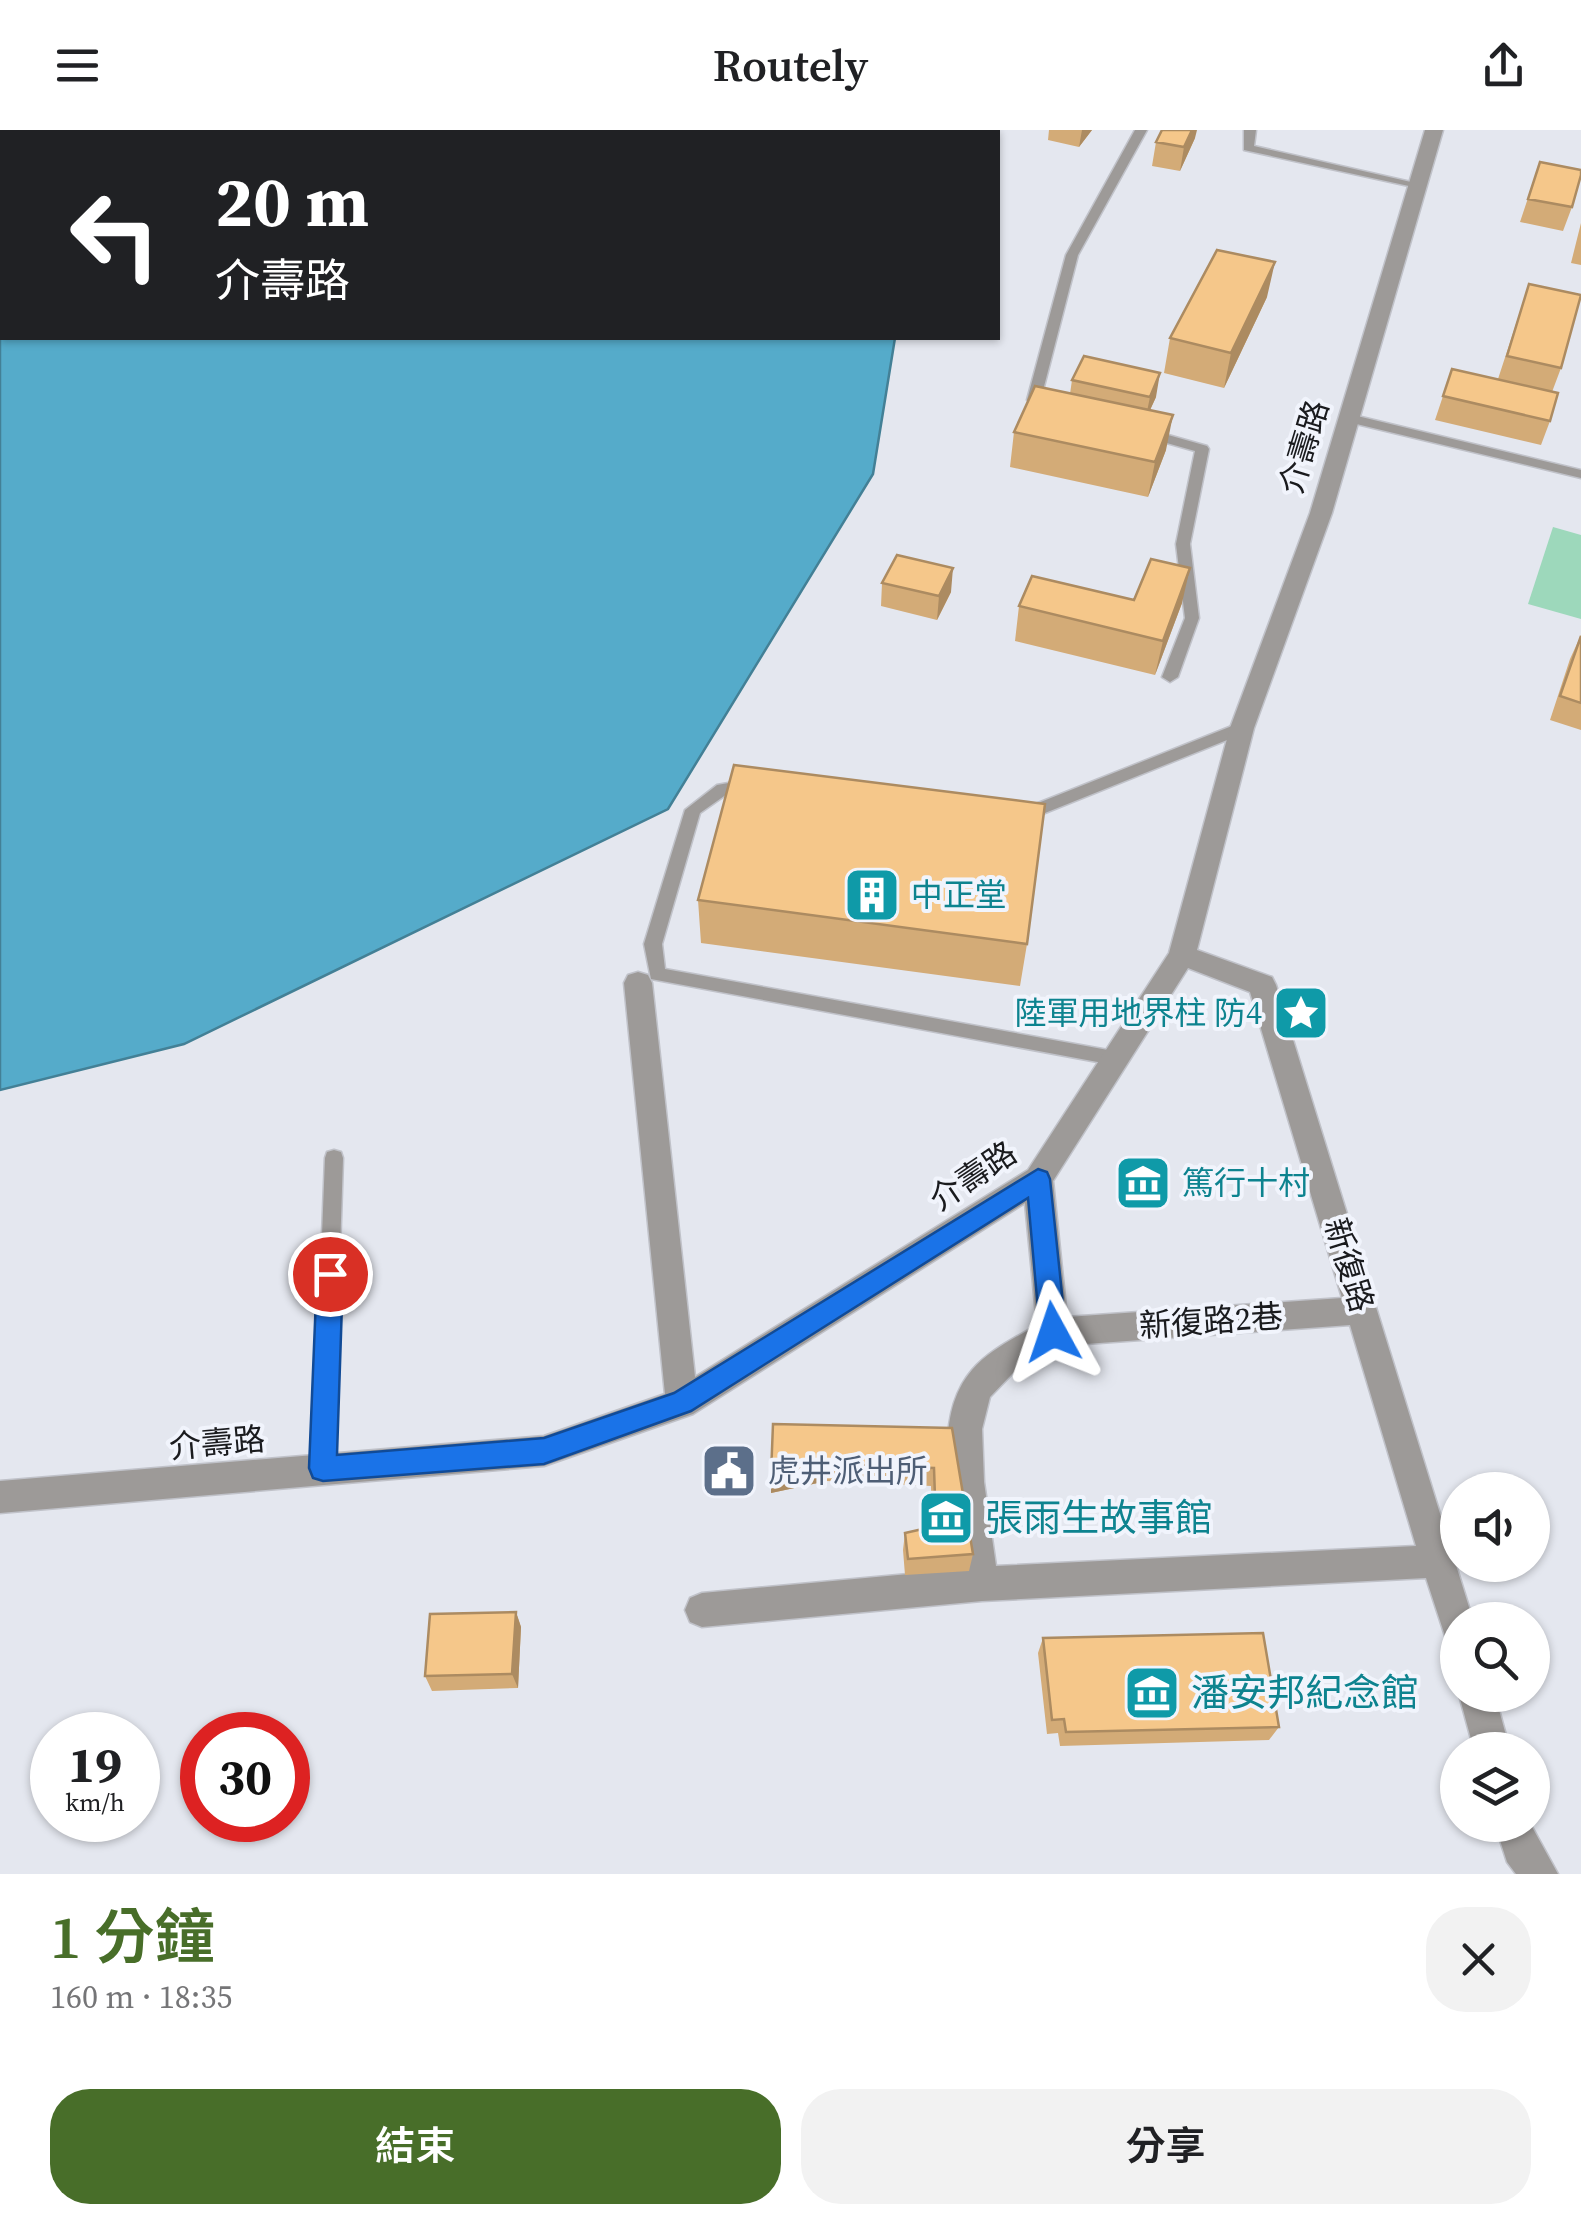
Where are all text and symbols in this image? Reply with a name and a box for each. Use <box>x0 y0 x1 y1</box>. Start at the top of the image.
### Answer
text: Routely <box>713 34 868 96</box>
icon: menu <box>50 38 105 93</box>
icon: share <box>1476 38 1531 93</box>
text: 20 m <box>215 153 369 249</box>
icon: left <box>50 170 180 300</box>
text: 介壽路 <box>215 249 350 311</box>
street label: 介壽路 <box>1269 395 1339 499</box>
building icon: 中正堂 <box>842 865 902 925</box>
place label: 中正堂 <box>911 873 1007 917</box>
place icon: 陸軍用地界柱 防4 <box>1271 983 1331 1043</box>
place label: 陸軍用地界柱 防4 <box>1015 991 1262 1035</box>
street label: 介壽路 <box>921 1131 1025 1221</box>
museum icon: 篤行十村 <box>1113 1153 1173 1213</box>
place label: 篤行十村 <box>1182 1161 1310 1205</box>
street label: 新復路 <box>1314 1213 1384 1317</box>
pin <box>288 1232 373 1317</box>
icon: arrive <box>303 1247 358 1302</box>
position arrow <box>1001 1280 1105 1384</box>
street label: 新復路2巷 <box>1138 1294 1284 1348</box>
street label: 介壽路 <box>167 1417 267 1469</box>
public building icon: 虎井派出所 <box>699 1441 759 1501</box>
place label: 虎井派出所 <box>768 1449 928 1493</box>
map controls <box>1440 1472 1550 1842</box>
button: sound <box>1440 1472 1550 1582</box>
museum icon: 張雨生故事館 <box>916 1488 976 1548</box>
place label: 張雨生故事館 <box>985 1492 1213 1544</box>
button: search <box>1440 1602 1550 1712</box>
museum icon: 潘安邦紀念館 <box>1122 1663 1182 1723</box>
place label: 潘安邦紀念館 <box>1191 1667 1419 1719</box>
speed limit sign: 30 <box>180 1712 310 1842</box>
text: 19 <box>68 1730 122 1799</box>
button: layers <box>1440 1732 1550 1842</box>
text: km/h <box>65 1785 125 1819</box>
text: 1 分鐘 <box>50 1896 215 1978</box>
button: close <box>1426 1907 1531 2012</box>
text: 160 m · 18:35 <box>50 1975 232 2019</box>
button: 結束 <box>50 2089 781 2204</box>
button: 分享 <box>801 2089 1531 2204</box>

